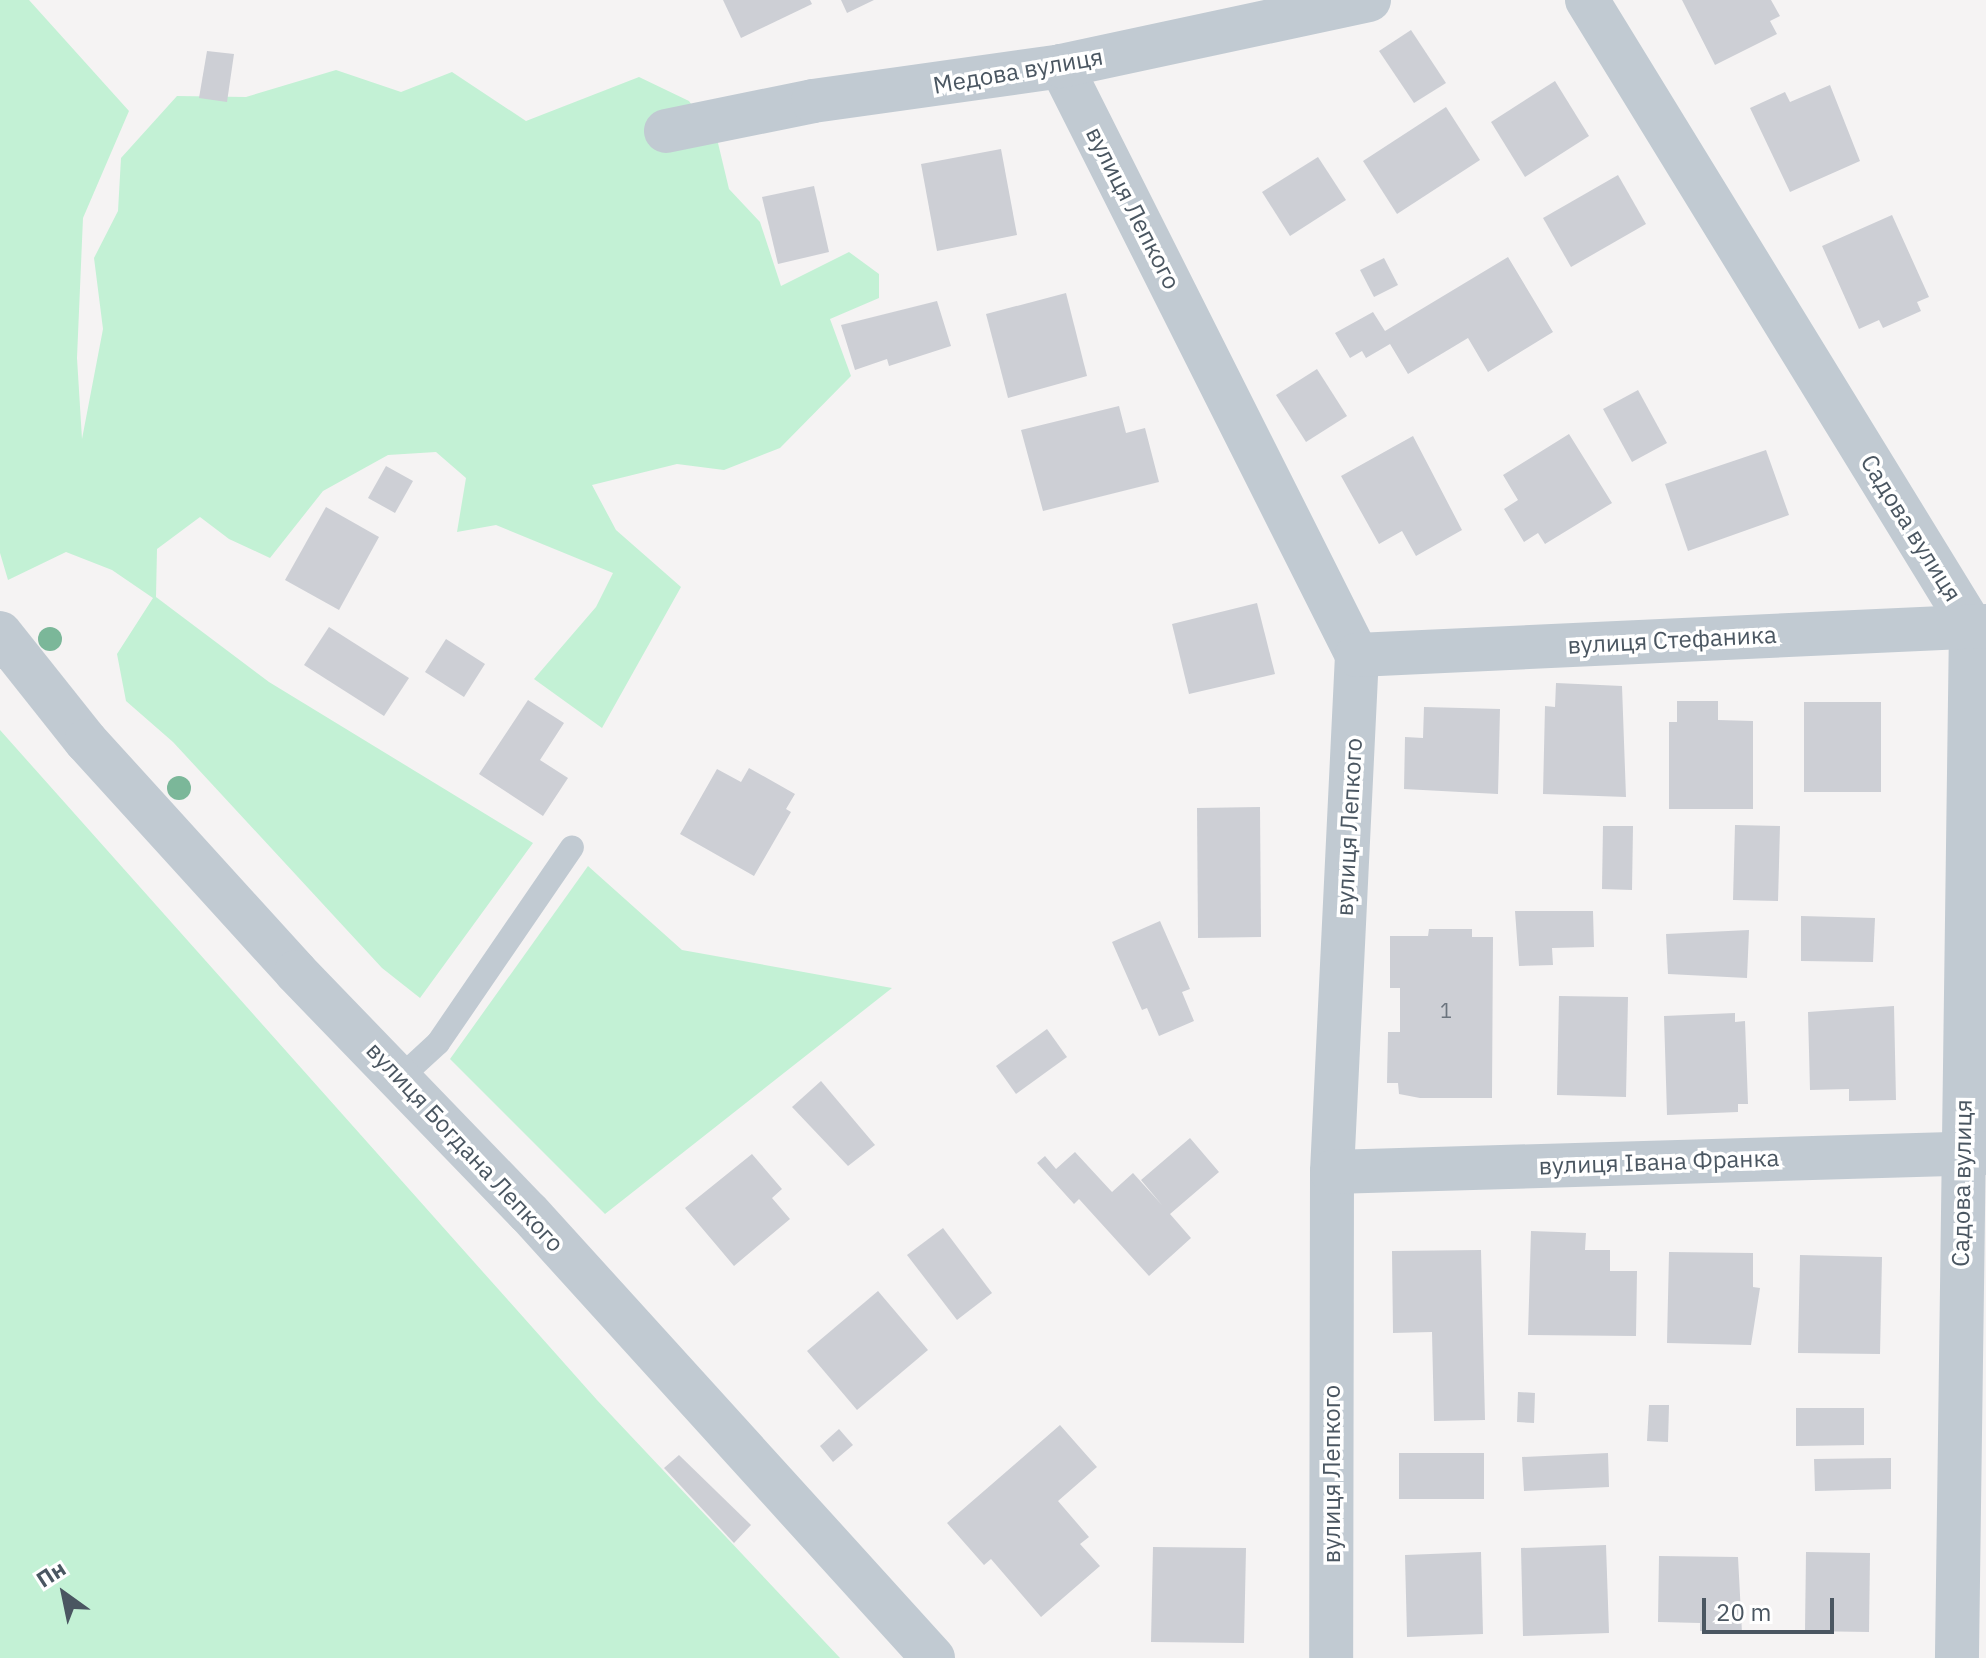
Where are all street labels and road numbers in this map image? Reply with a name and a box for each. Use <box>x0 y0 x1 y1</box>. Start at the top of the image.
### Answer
street label: Медова вулиця <box>931 42 1105 100</box>
street label: вулиця Лепкого <box>1080 122 1186 294</box>
street label: Садова вулиця <box>1854 449 1968 607</box>
street label: вулиця Стефаника <box>1567 620 1777 660</box>
street label: вулиця Лепкого <box>1330 737 1368 917</box>
street label: вулиця Богдана Лепкого <box>360 1036 570 1258</box>
street label: Садова вулиця <box>1946 1099 1978 1267</box>
street label: вулиця Івана Франка <box>1538 1143 1780 1181</box>
street label: вулиця Лепкого <box>1318 1385 1346 1563</box>

